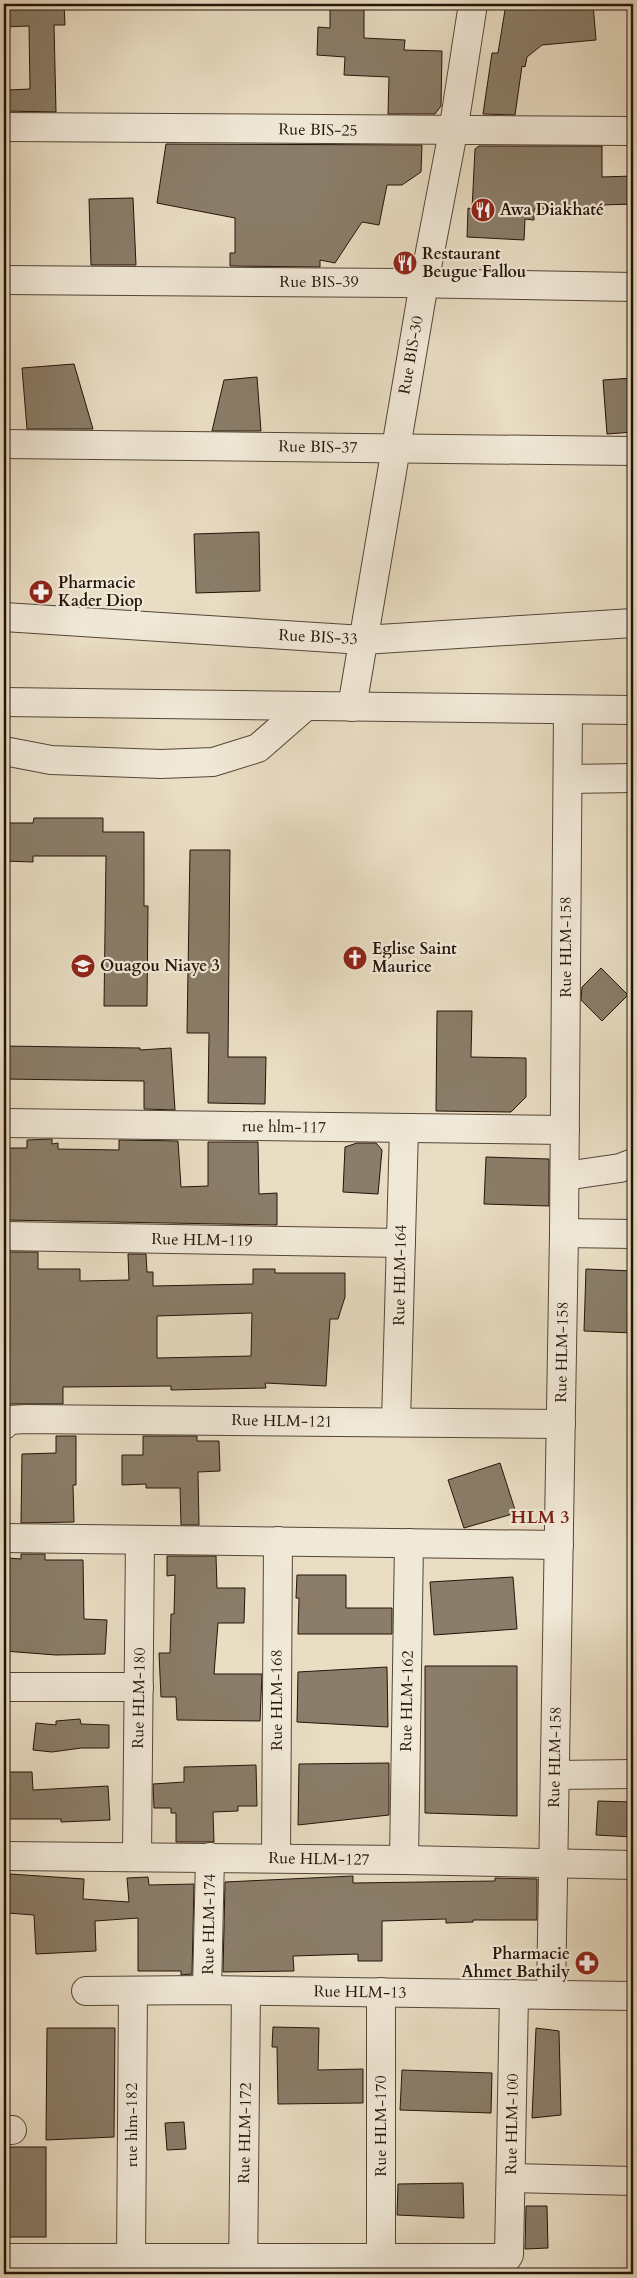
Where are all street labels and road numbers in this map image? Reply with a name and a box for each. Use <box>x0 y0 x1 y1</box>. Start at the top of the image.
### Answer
street label: Rue BIS-25 <box>278 118 358 142</box>
street label: Rue BIS-39 <box>279 271 359 293</box>
street label: Rue BIS-30 <box>393 314 429 396</box>
street label: Rue BIS-37 <box>278 435 358 459</box>
street label: Rue BIS-33 <box>278 624 358 650</box>
street label: Rue HLM-158 <box>555 896 577 998</box>
street label: rue hlm-117 <box>242 1115 326 1139</box>
street label: Rue HLM-164 <box>388 1224 412 1326</box>
street label: Rue HLM-119 <box>151 1228 253 1252</box>
street label: Rue HLM-158 <box>550 1301 574 1403</box>
street label: Rue HLM-121 <box>231 1409 333 1433</box>
street label: Rue HLM-180 <box>127 1647 151 1749</box>
street label: Rue HLM-168 <box>266 1649 288 1751</box>
street label: Rue HLM-162 <box>395 1650 419 1752</box>
street label: Rue HLM-158 <box>543 1706 567 1808</box>
street label: Rue HLM-127 <box>268 1847 370 1871</box>
street label: Rue HLM-174 <box>197 1873 221 1975</box>
street label: Rue HLM-13 <box>313 1980 407 2004</box>
street label: Rue HLM-100 <box>500 2073 524 2175</box>
street label: Rue HLM-170 <box>370 2075 392 2177</box>
street label: Rue HLM-172 <box>233 2082 257 2184</box>
street label: rue hlm-182 <box>121 2083 143 2167</box>

